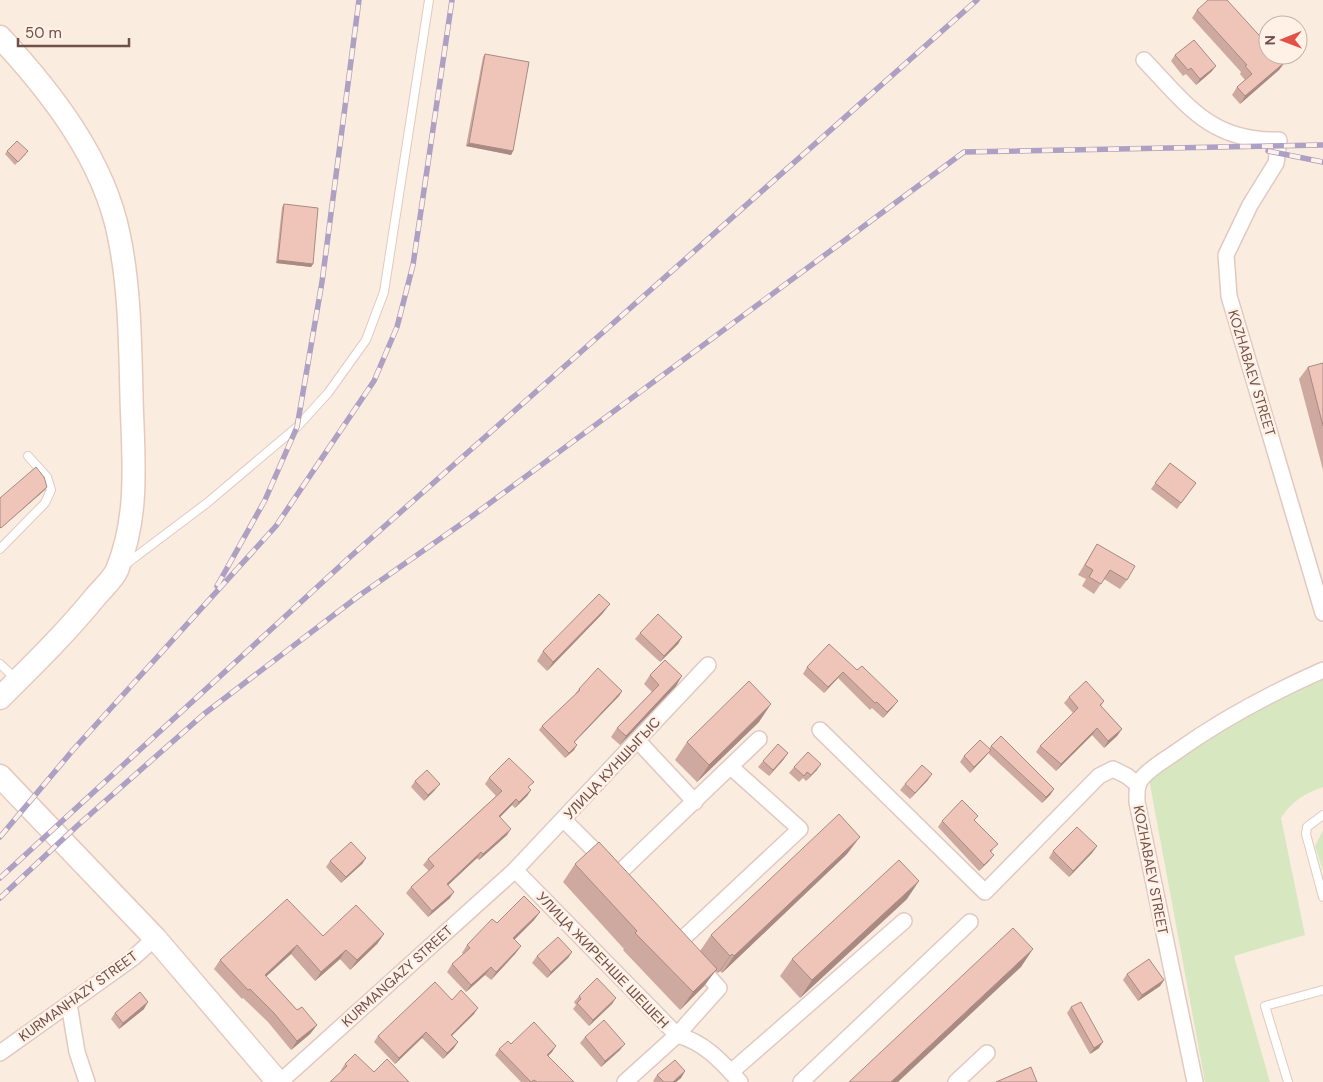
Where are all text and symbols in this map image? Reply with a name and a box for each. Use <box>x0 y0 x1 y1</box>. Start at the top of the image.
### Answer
scale bar <box>18 15 129 47</box>
north arrow <box>1258 15 1308 65</box>
text: 50 m <box>25 23 62 43</box>
text: N <box>1261 35 1279 45</box>
street label: KOZHABAEV STREET <box>1224 308 1280 438</box>
street label: УЛИЦА КУНШЫГЫС <box>560 713 664 823</box>
street label: KOZHABAEV STREET <box>1130 804 1172 936</box>
street label: УЛИЦА ЖИРЕНШЕ ШЕШЕН <box>533 888 673 1032</box>
street label: KURMANGAZY STREET <box>338 921 456 1031</box>
street label: KURMANHAZY STREET <box>15 947 141 1045</box>

